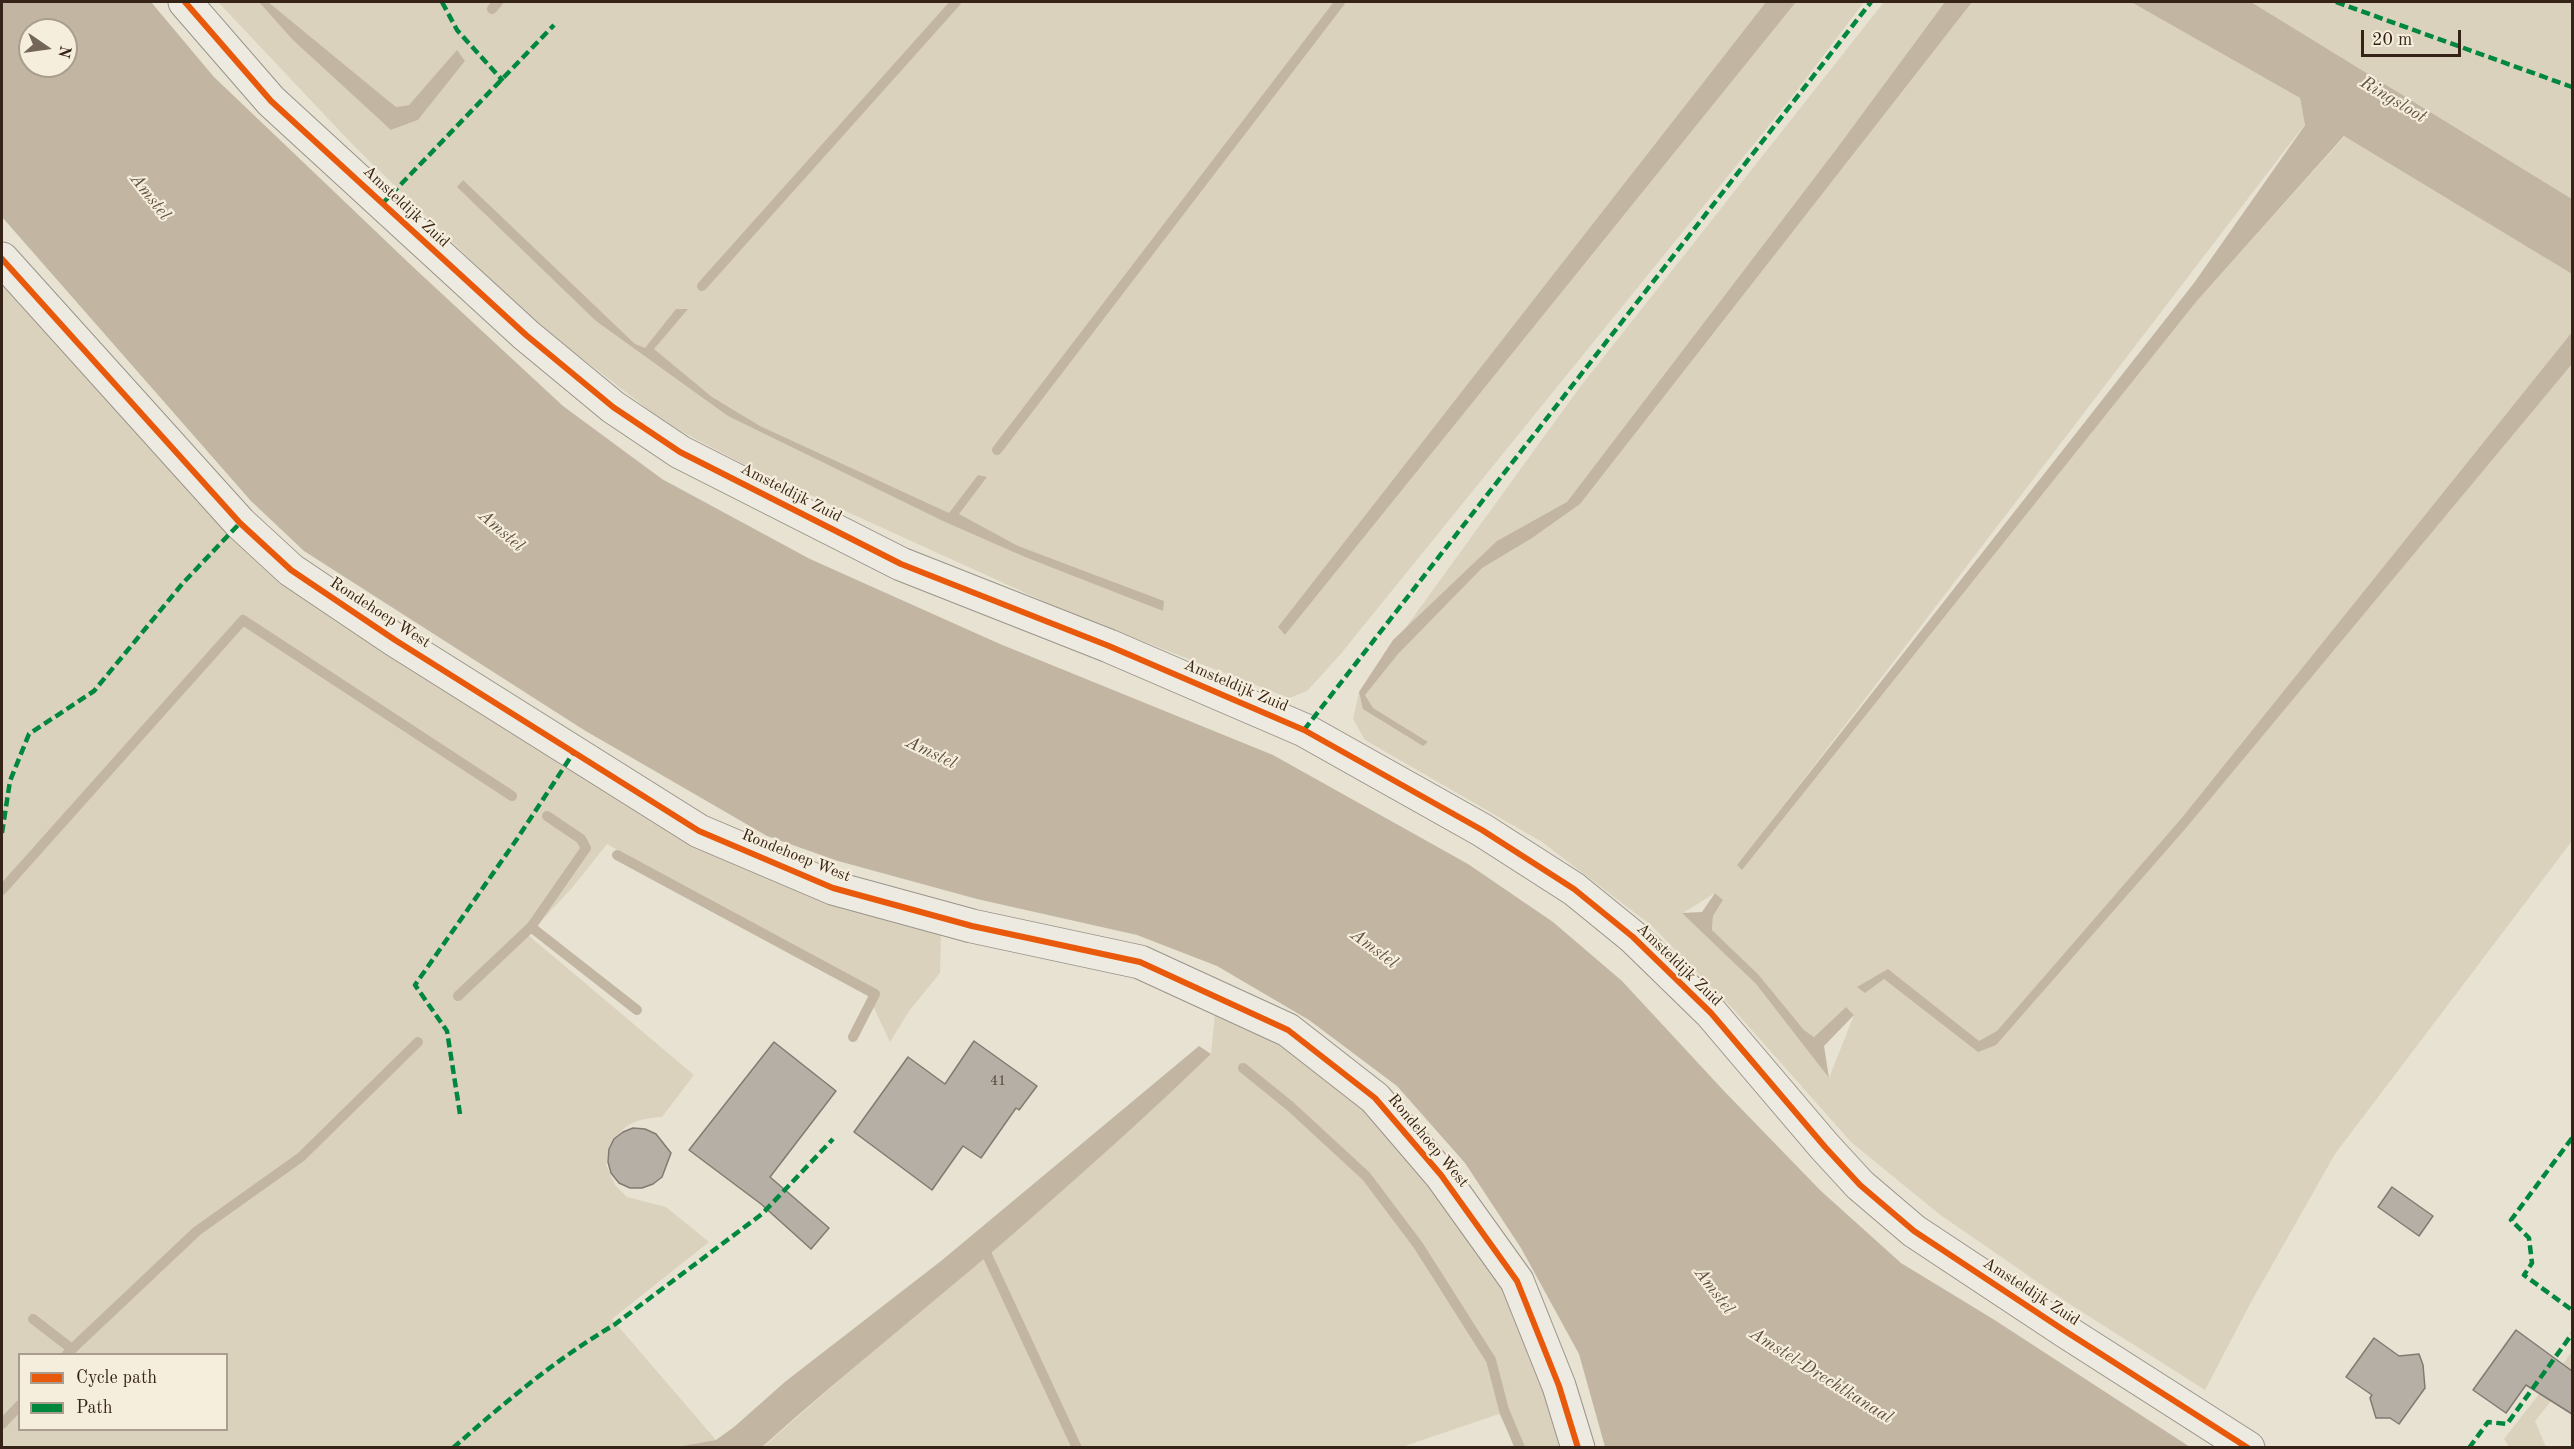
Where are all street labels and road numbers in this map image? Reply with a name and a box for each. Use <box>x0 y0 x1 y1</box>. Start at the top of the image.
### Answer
street label: Amsteldijk Zuid <box>359 162 453 252</box>
street label: Amsteldijk Zuid <box>737 459 845 527</box>
street label: Rondehoep West <box>326 573 434 653</box>
street label: Amsteldijk Zuid <box>1181 655 1291 717</box>
street label: Rondehoep West <box>739 825 853 887</box>
street label: Amsteldijk Zuid <box>1632 919 1726 1011</box>
street label: Rondehoep West <box>1383 1090 1473 1192</box>
street label: Amsteldijk Zuid <box>1979 1254 2083 1330</box>

